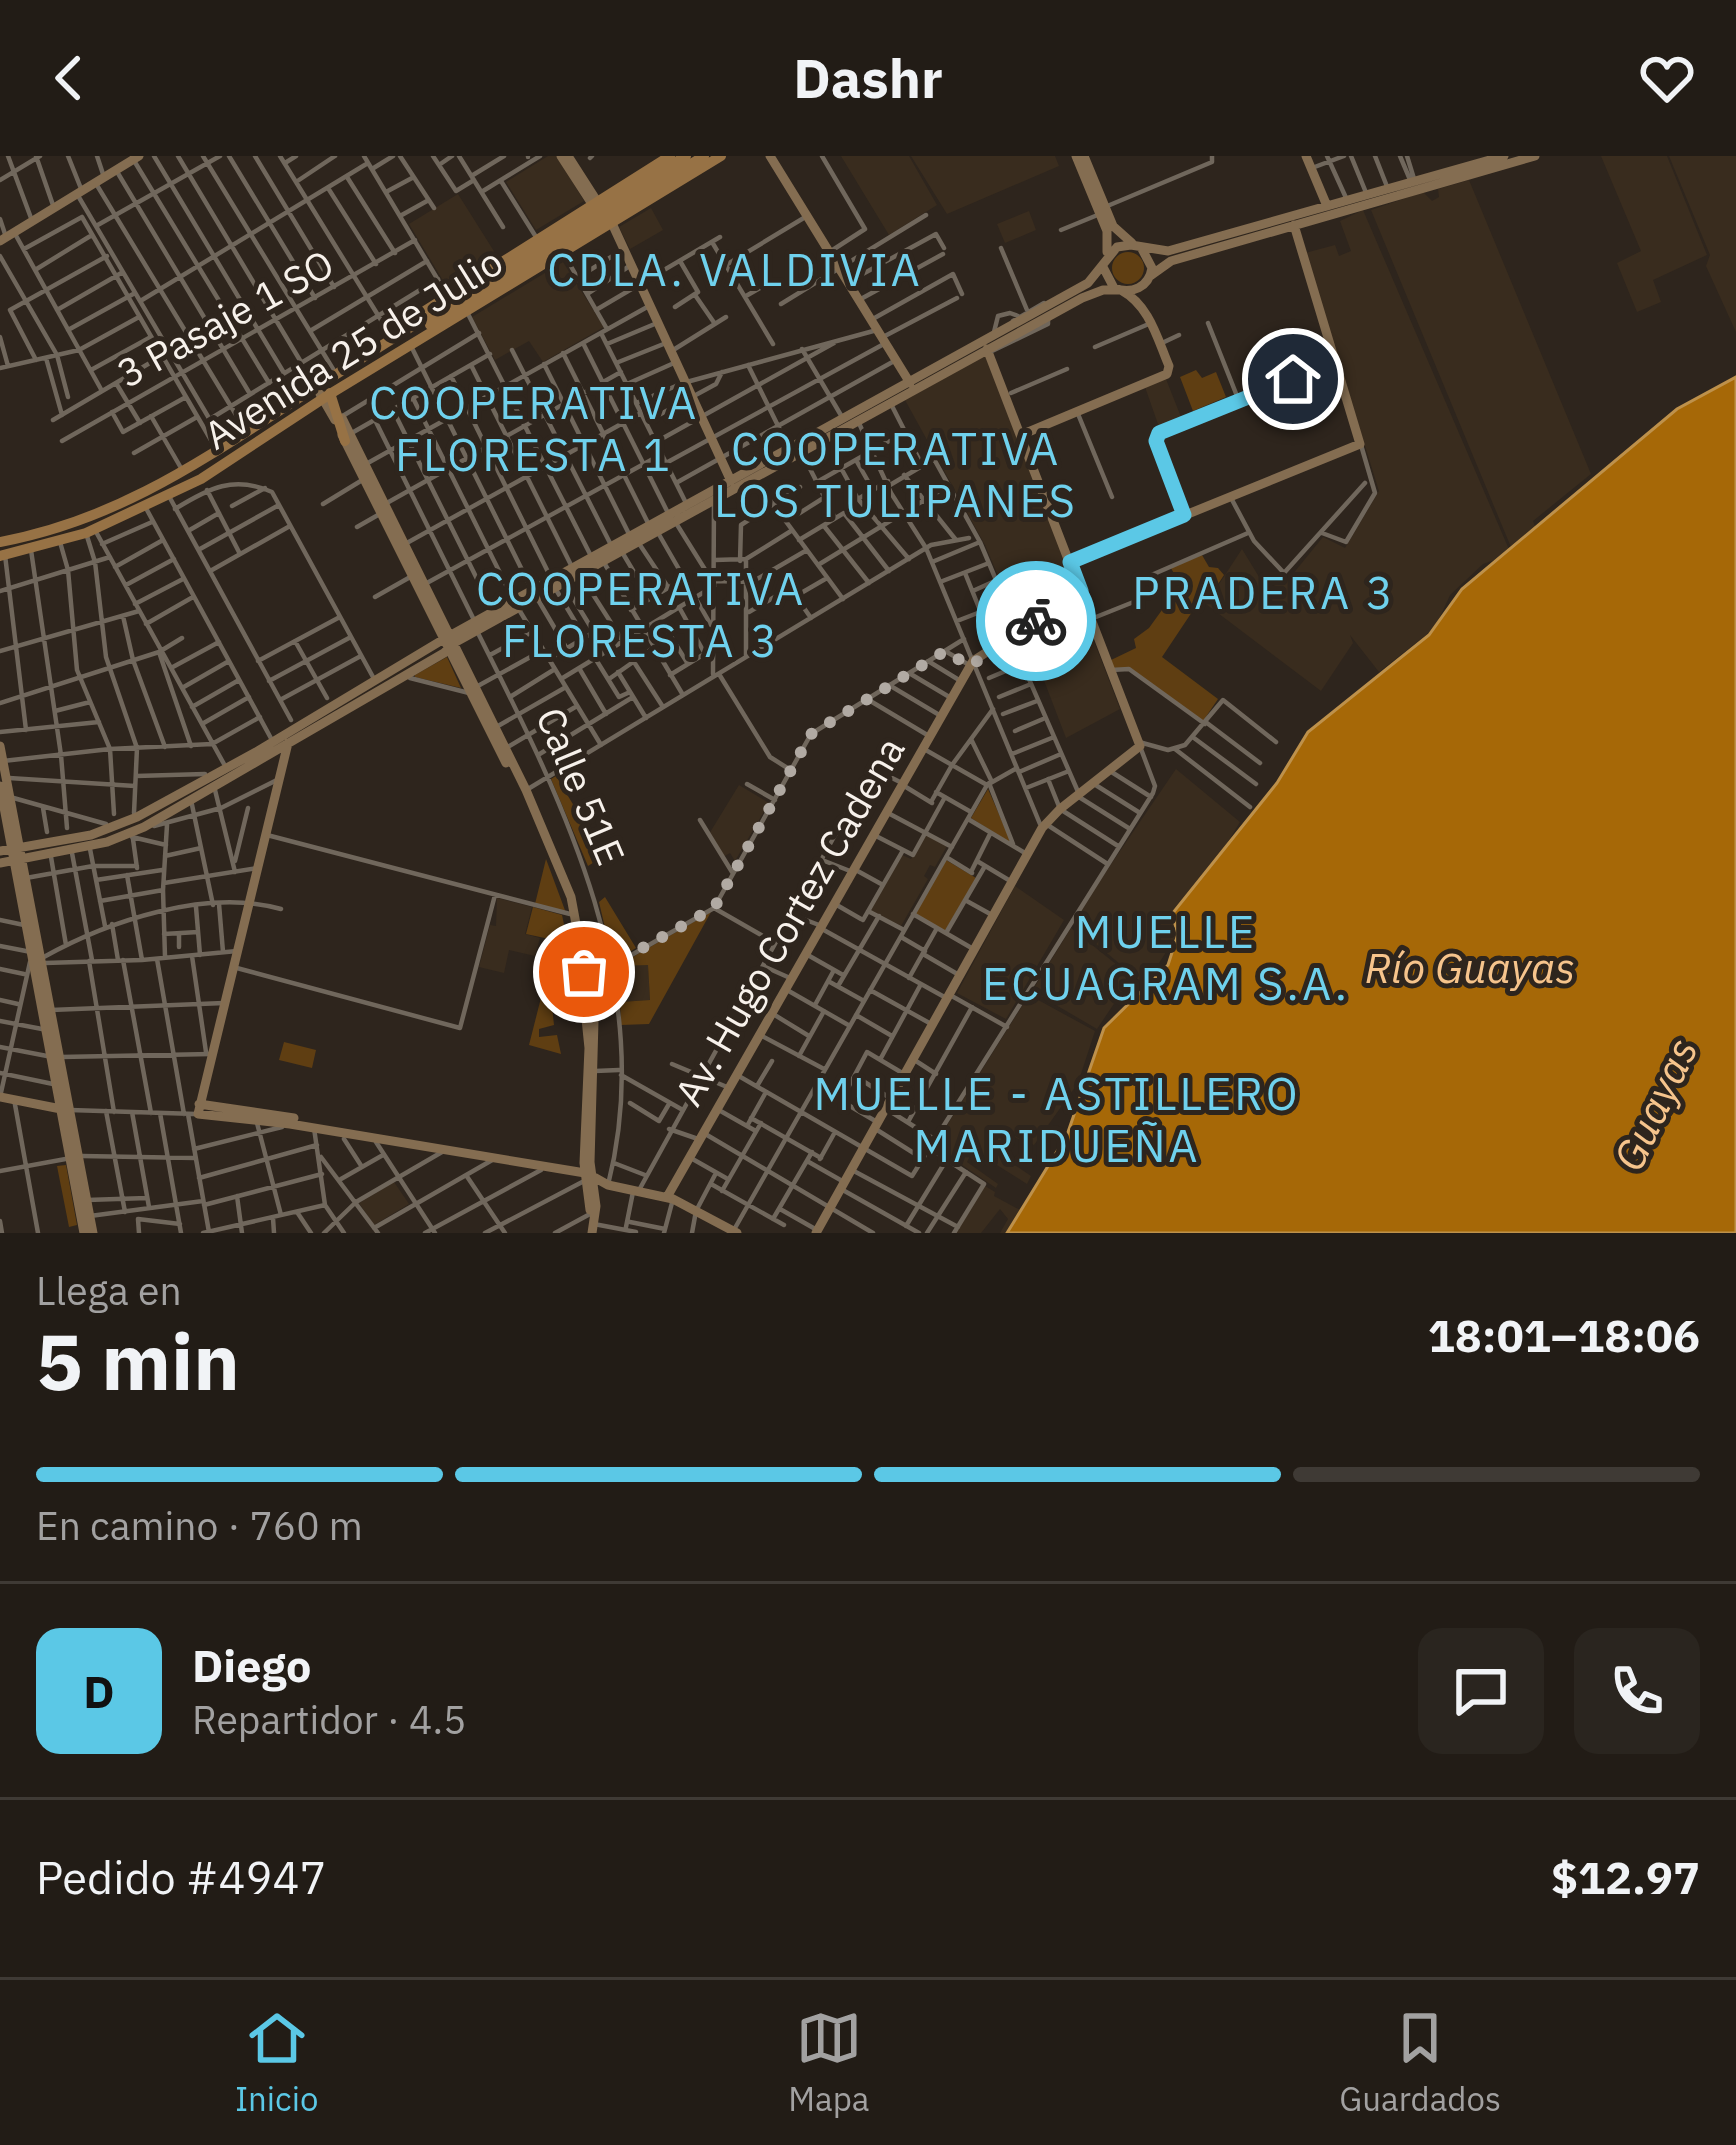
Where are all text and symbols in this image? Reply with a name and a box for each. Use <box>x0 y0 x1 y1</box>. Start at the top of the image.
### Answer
text: Dashr <box>793 43 943 113</box>
icon: back <box>36 45 102 111</box>
icon: heart <box>1634 45 1700 111</box>
street label: Avenida 25 de Julio <box>194 236 512 460</box>
street label: 3 Pasaje 1 SO <box>108 238 342 398</box>
district label: CDLA. VALDIVIA <box>547 240 923 298</box>
pin <box>1242 328 1344 430</box>
icon: home <box>1260 346 1326 412</box>
district label: COOPERATIVA FLORESTA 1 <box>369 373 699 483</box>
district label: COOPERATIVA LOS TULIPANES <box>714 419 1078 529</box>
district label: COOPERATIVA FLORESTA 3 <box>476 559 806 669</box>
courier <box>976 561 1096 681</box>
district label: PRADERA 3 <box>1132 563 1396 621</box>
icon: bike <box>1003 588 1069 654</box>
street label: Calle 51E <box>525 700 637 872</box>
street label: Av. Hugo Cortez Cadena <box>663 728 915 1114</box>
district label: MUELLE ECUAGRAM S.A. <box>982 902 1350 1012</box>
pin <box>533 921 635 1023</box>
icon: bag <box>551 939 617 1005</box>
water label: Río Guayas <box>1365 940 1575 995</box>
water label: Guayas <box>1601 1029 1709 1179</box>
district label: MUELLE - ASTILLERO MARIDUEÑA <box>813 1064 1301 1174</box>
text: Llega en <box>36 1265 182 1316</box>
text: 18:01–18:06 <box>1428 1306 1700 1364</box>
text: 5 min <box>36 1310 240 1411</box>
text: En camino · 760 m <box>36 1500 363 1551</box>
button: chat <box>1418 1628 1544 1754</box>
button: phone <box>1574 1628 1700 1754</box>
text: Diego <box>192 1636 311 1694</box>
text: D <box>83 1662 115 1720</box>
text: Repartidor · 4.5 <box>192 1694 466 1745</box>
text: Pedido #4947 <box>36 1848 326 1906</box>
text: $12.97 <box>1551 1848 1700 1906</box>
tab: Inicio <box>235 2005 318 2120</box>
tab: Mapa <box>788 2005 870 2120</box>
tab: Guardados <box>1339 2005 1501 2120</box>

